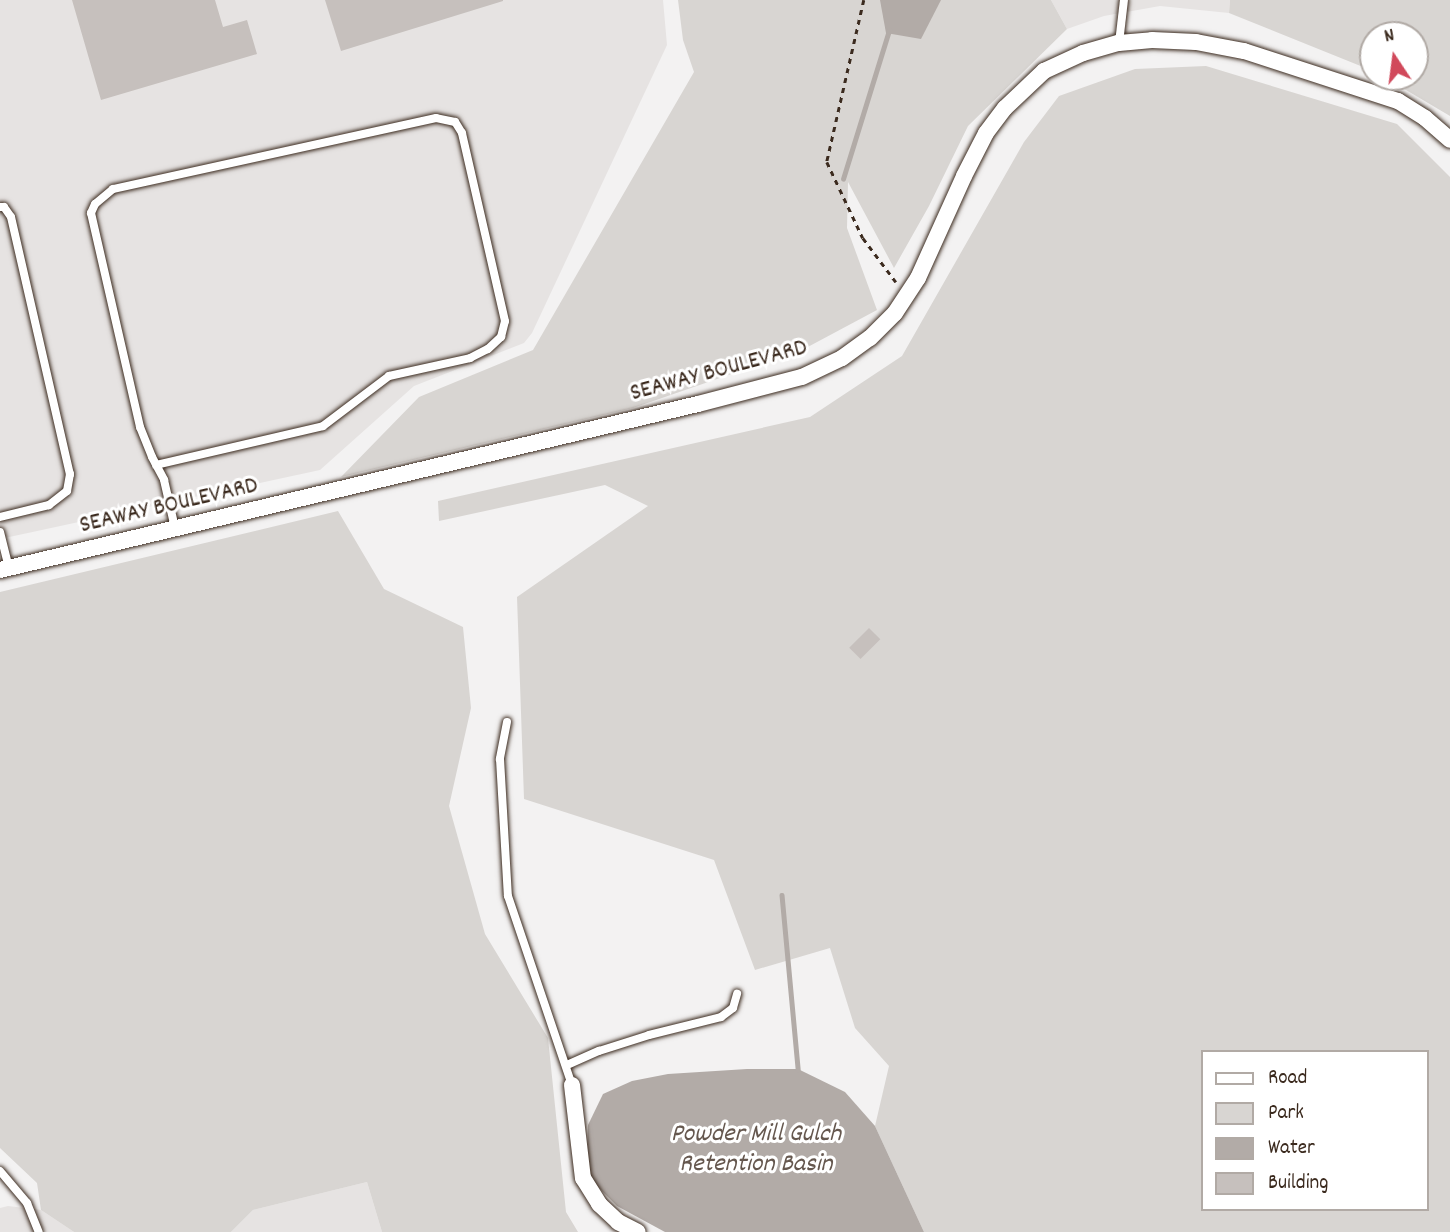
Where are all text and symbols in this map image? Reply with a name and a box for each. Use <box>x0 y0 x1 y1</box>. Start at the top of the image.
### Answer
north arrow <box>1359 21 1429 91</box>
text: N <box>1382 23 1397 51</box>
street label: SEAWAY BOULEVARD <box>627 335 811 409</box>
street label: SEAWAY BOULEVARD <box>77 473 261 541</box>
legend <box>1202 1050 1429 1211</box>
text: Road <box>1268 1064 1307 1094</box>
text: Park <box>1268 1099 1304 1129</box>
water label: Powder Mill Gulch Retention Basin <box>671 1119 841 1180</box>
text: Water <box>1268 1134 1315 1164</box>
text: Building <box>1268 1169 1328 1199</box>

